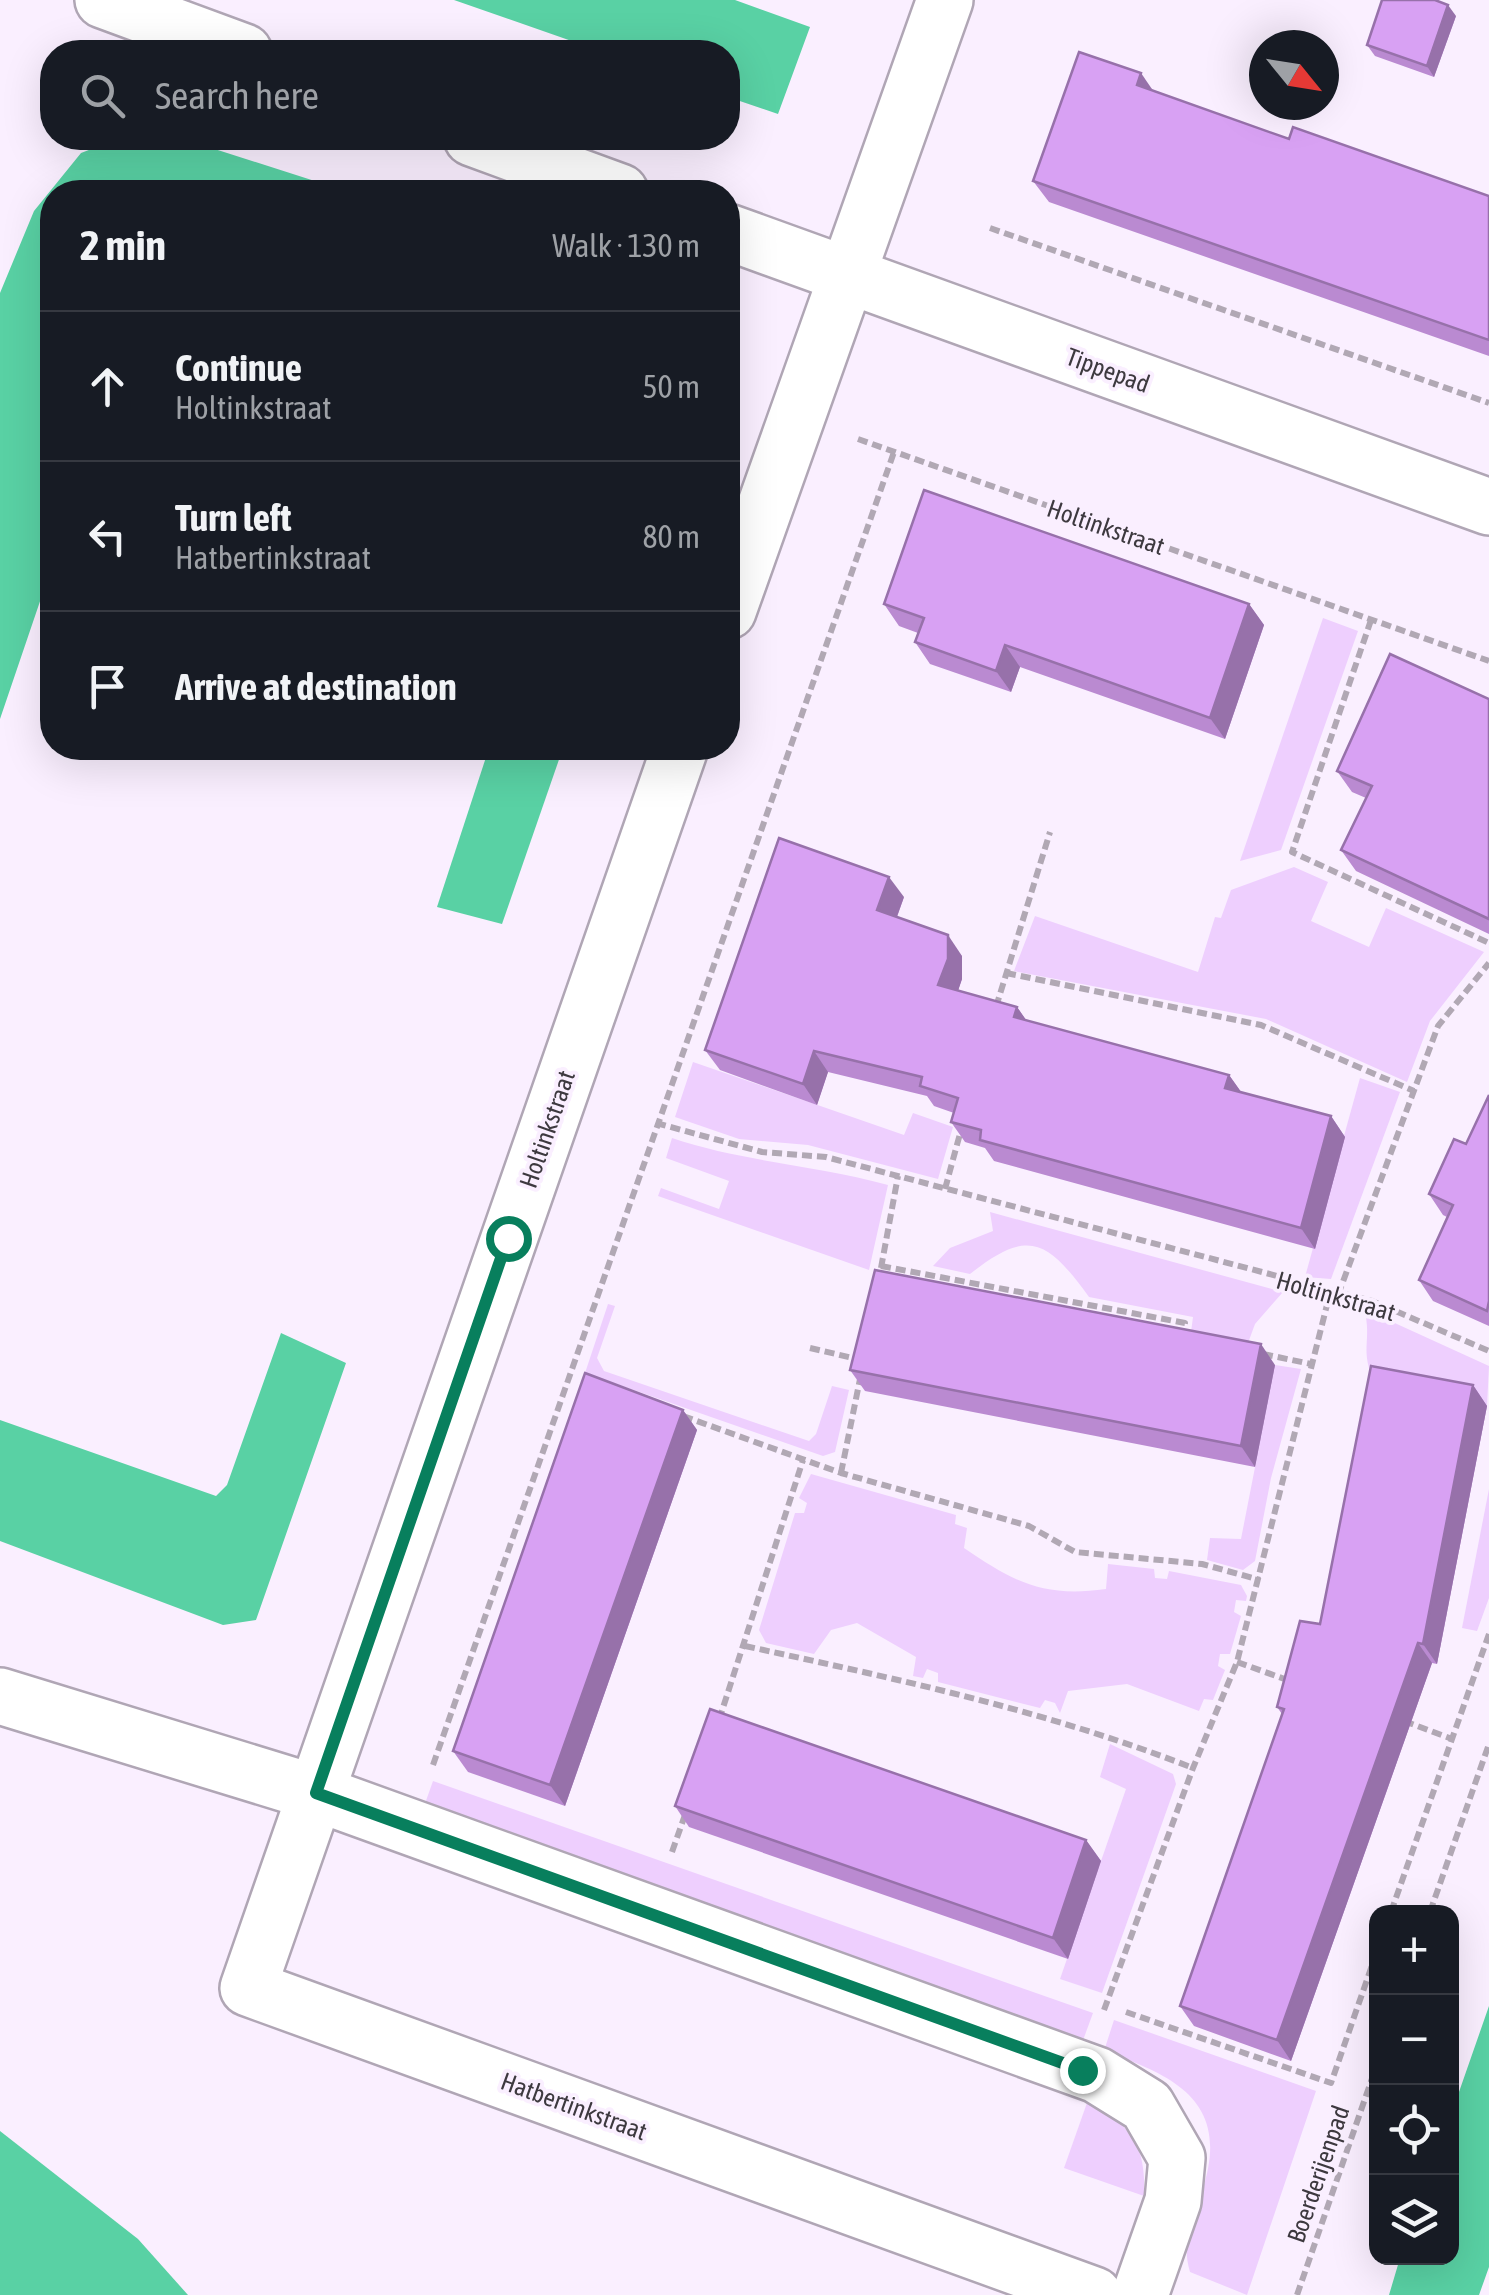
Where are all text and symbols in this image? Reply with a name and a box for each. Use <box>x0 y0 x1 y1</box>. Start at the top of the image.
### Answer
north arrow <box>1249 30 1339 120</box>
search box <box>40 40 740 150</box>
icon: search <box>75 68 130 123</box>
text: Search here <box>155 74 319 117</box>
text: 2 min <box>80 221 166 269</box>
text: Walk · 130 m <box>552 227 700 264</box>
street label: Tippepad <box>1063 342 1153 398</box>
text: Continue <box>175 346 302 389</box>
icon: ahead <box>80 359 135 414</box>
text: 50 m <box>642 368 700 405</box>
text: Holtinkstraat <box>175 389 332 426</box>
street label: Holtinkstraat <box>1044 494 1168 560</box>
text: Turn left <box>175 496 291 539</box>
icon: left <box>80 509 135 564</box>
text: 80 m <box>642 518 700 555</box>
text: Hatbertinkstraat <box>175 539 371 576</box>
icon: arrive <box>80 659 135 714</box>
text: Arrive at destination <box>175 665 457 708</box>
street label: Holtinkstraat <box>514 1067 580 1191</box>
route start <box>486 1216 532 1262</box>
street label: Holtinkstraat <box>1273 1266 1399 1326</box>
map controls <box>1369 1905 1459 2265</box>
button: + <box>1369 1905 1459 1995</box>
button: − <box>1369 1995 1459 2085</box>
route end <box>1060 2048 1106 2094</box>
street label: Hatbertinkstraat <box>497 2067 651 2145</box>
button: locate <box>1369 2085 1459 2175</box>
street label: Boerderijenpad <box>1281 2102 1355 2246</box>
button: layers <box>1369 2175 1459 2265</box>

